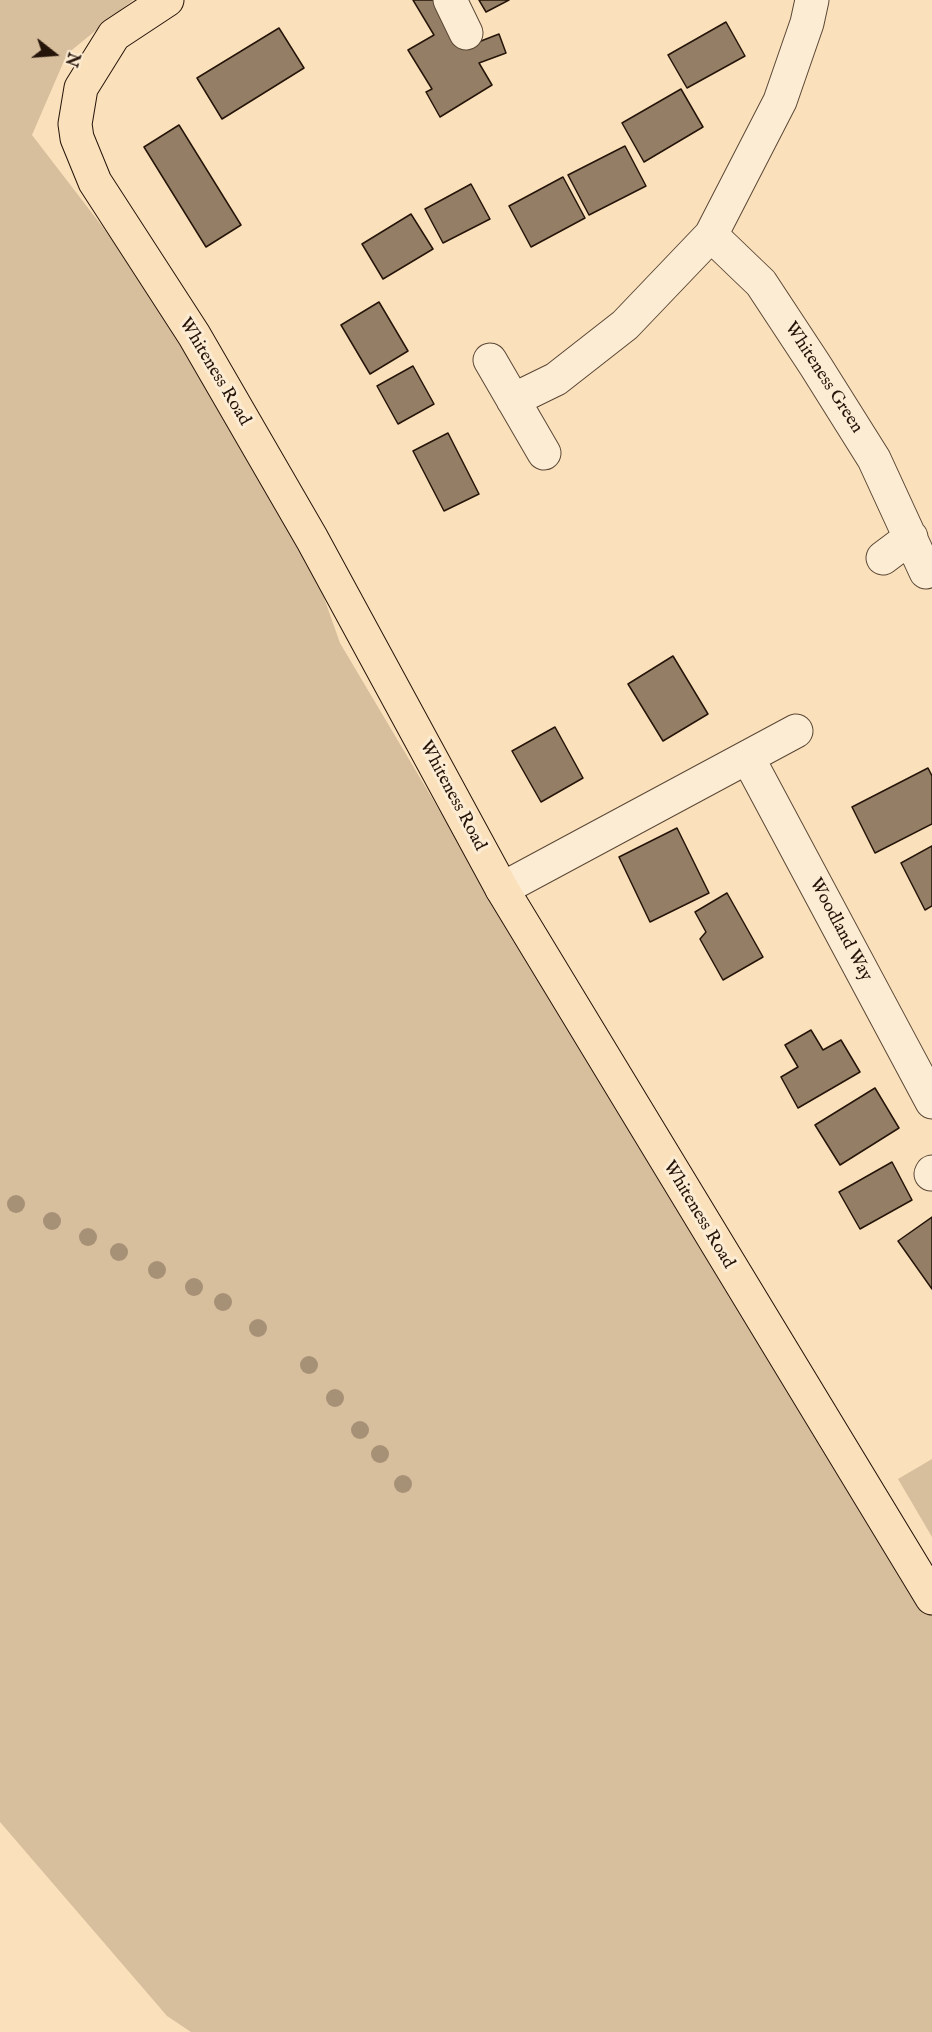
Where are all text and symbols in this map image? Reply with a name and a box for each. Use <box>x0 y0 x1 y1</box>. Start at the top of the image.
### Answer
north arrow <box>24 24 84 84</box>
text: N <box>60 50 83 69</box>
street label: Whiteness Road <box>173 314 255 430</box>
street label: Whiteness Green <box>779 318 867 438</box>
street label: Whiteness Road <box>414 737 490 855</box>
street label: Woodland Way <box>804 875 876 985</box>
street label: Whiteness Road <box>657 1157 739 1273</box>

